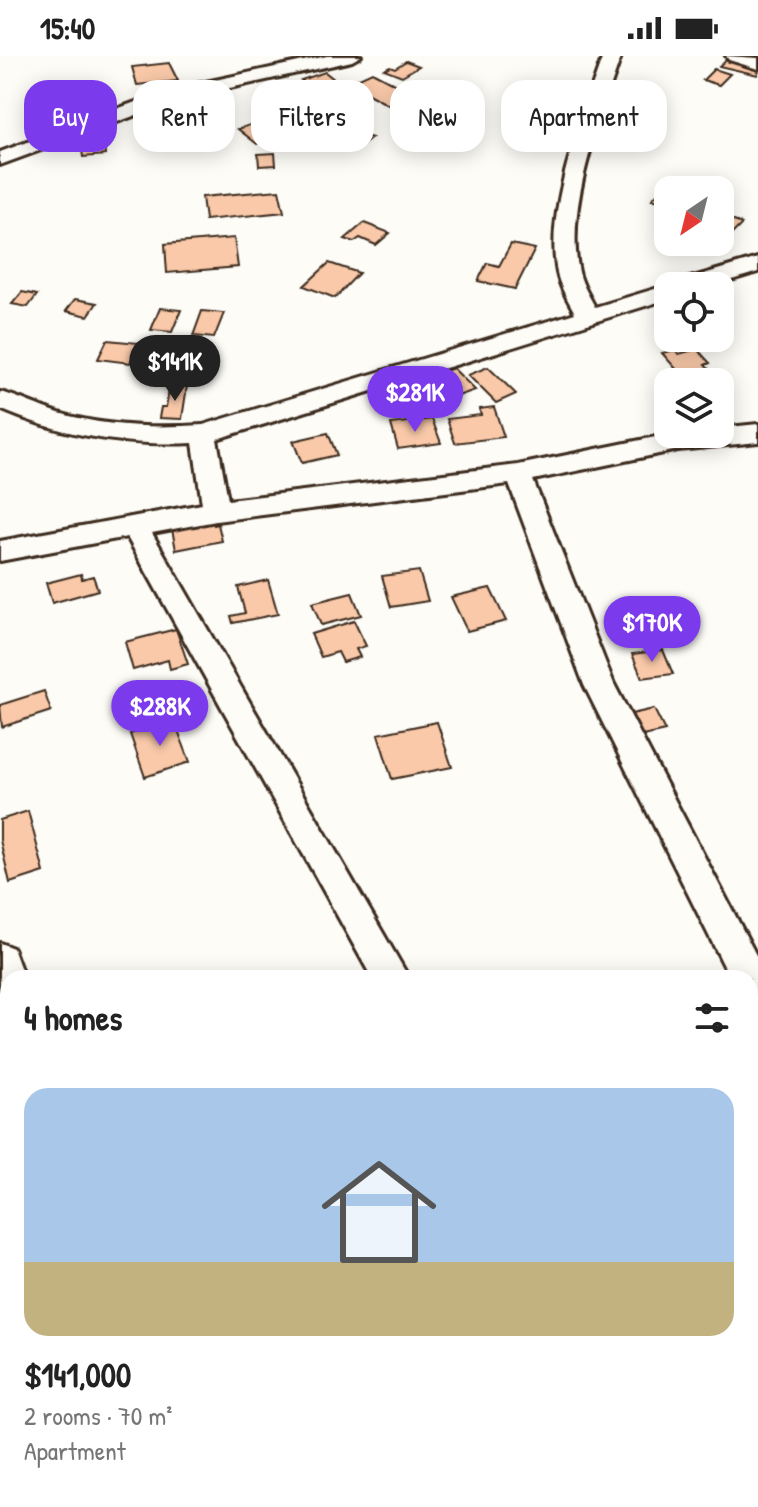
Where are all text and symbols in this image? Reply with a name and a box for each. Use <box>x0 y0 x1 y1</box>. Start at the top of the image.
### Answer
text: 15:40 <box>40 8 95 48</box>
chip: Buy <box>24 80 117 152</box>
chip: Rent <box>133 80 235 152</box>
chip: Filters <box>251 80 374 152</box>
chip: New <box>390 80 485 152</box>
chip: Apartment <box>501 80 667 152</box>
north arrow <box>654 176 734 256</box>
map controls <box>654 176 734 448</box>
button: locate <box>654 272 734 352</box>
pin: $141K <box>119 335 231 403</box>
text: $141K <box>147 343 203 378</box>
pin: $281K <box>359 366 471 434</box>
button: layers <box>654 368 734 448</box>
text: $281K <box>385 374 445 409</box>
pin: $170K <box>596 596 708 664</box>
text: $170K <box>622 604 682 639</box>
pin: $288K <box>104 680 216 748</box>
text: $288K <box>129 688 191 723</box>
text: 4 homes <box>24 995 122 1041</box>
icon: filters <box>690 996 734 1040</box>
icon: home <box>307 1140 451 1284</box>
text: $141,000 <box>24 1352 131 1398</box>
text: 2 rooms · 70 m² <box>24 1398 172 1433</box>
text: Apartment <box>24 1433 126 1468</box>

